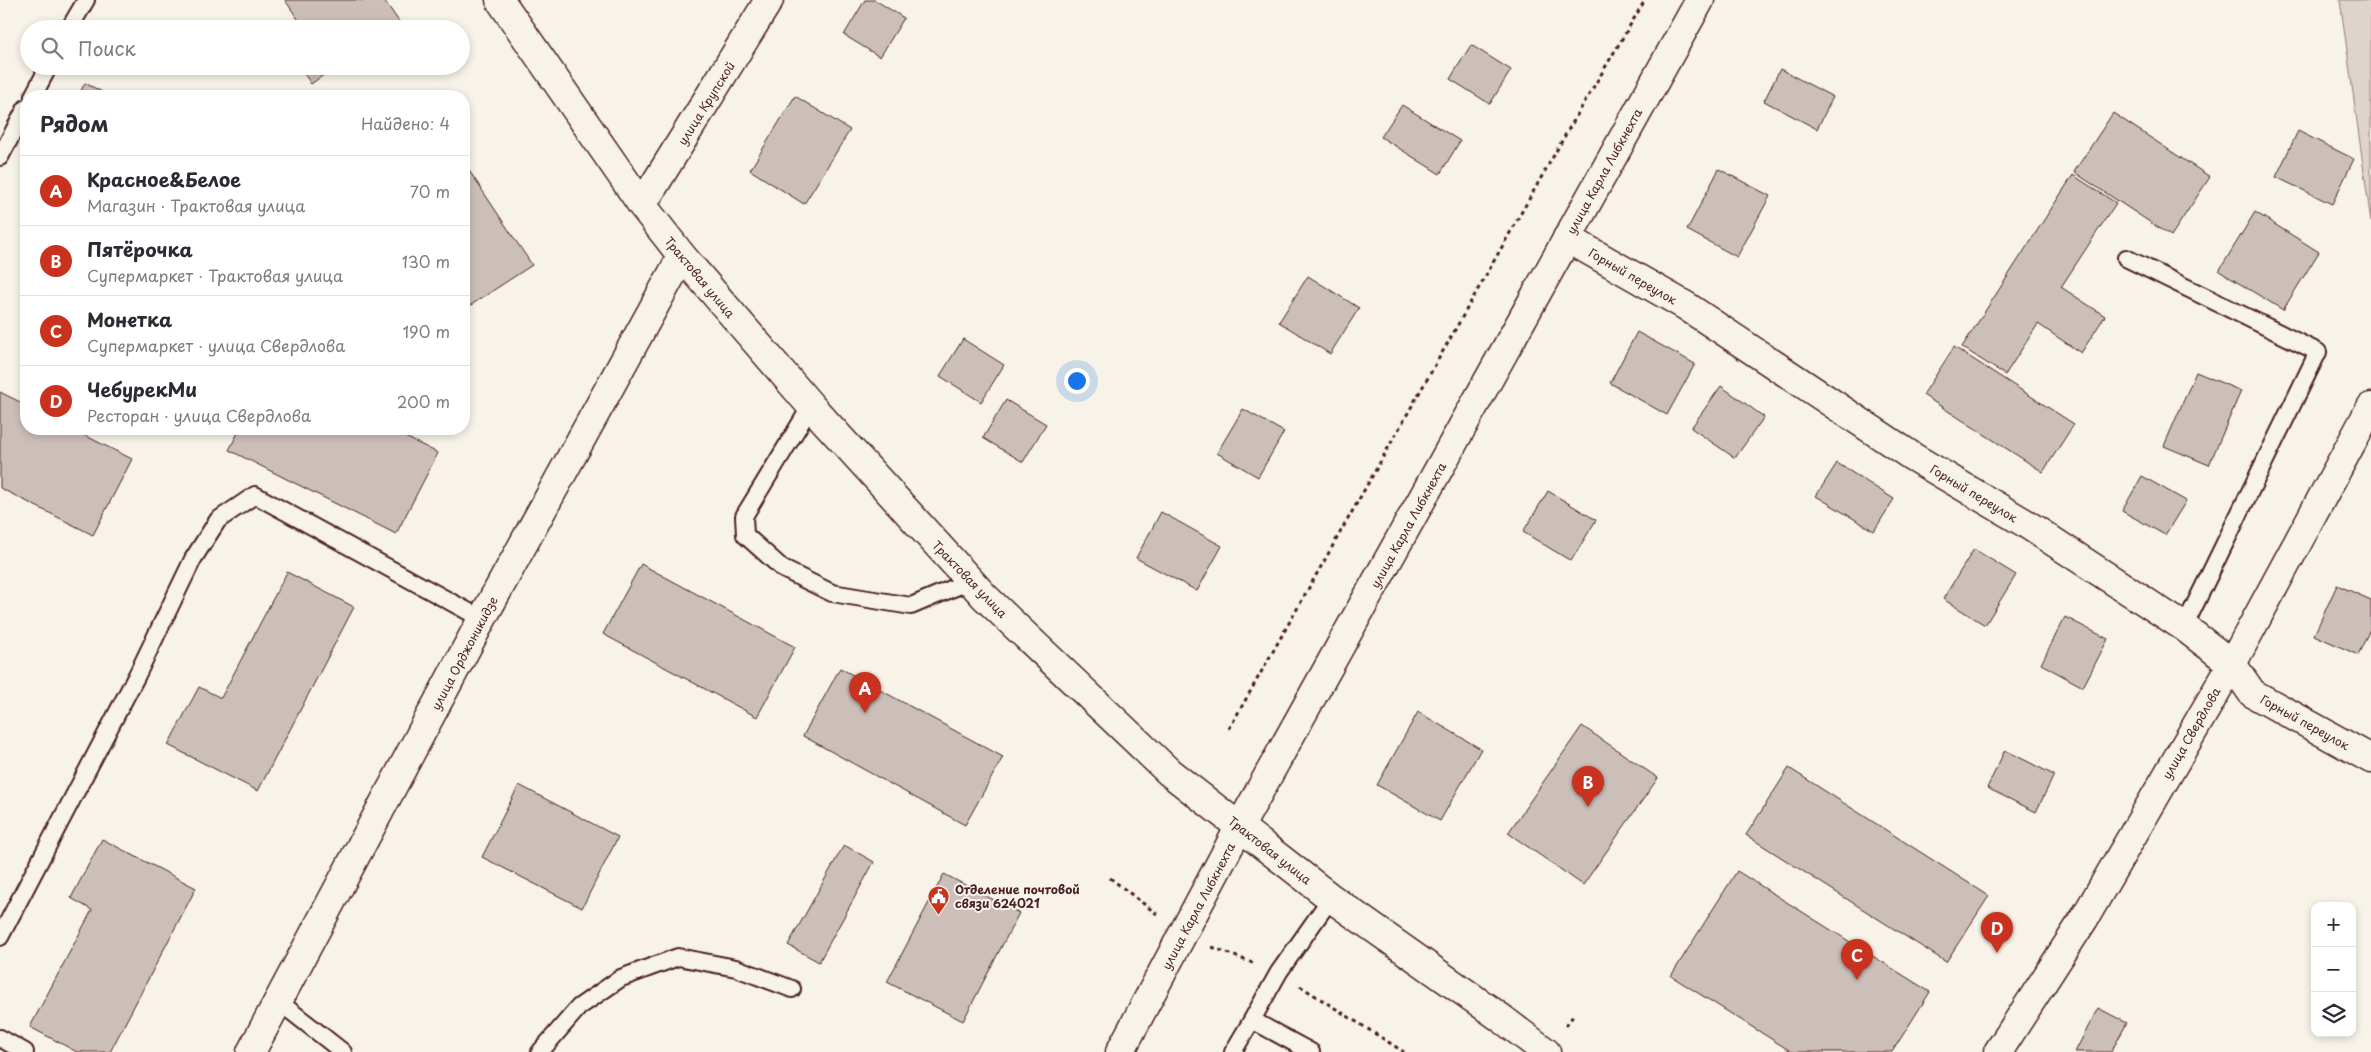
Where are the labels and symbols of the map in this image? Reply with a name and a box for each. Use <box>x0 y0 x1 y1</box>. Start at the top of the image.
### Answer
street label: улица Крупской <box>673 58 739 148</box>
street label: улица Карла Либкнехта <box>1562 104 1646 237</box>
street label: Трактовая улица <box>661 232 740 322</box>
street label: Горный переулок <box>1586 243 1681 309</box>
your location <box>1064 368 1090 394</box>
street label: улица Карла Либкнехта <box>1366 458 1450 591</box>
street label: Горный переулок <box>1927 460 2022 527</box>
street label: Трактовая улица <box>928 536 1012 622</box>
street label: улица Орджоникидзе <box>426 592 502 713</box>
pin: A <box>849 672 881 713</box>
street label: улица Свердлова <box>2157 683 2225 782</box>
street label: Горный переулок <box>2257 690 2353 754</box>
pin: B <box>1572 766 1604 807</box>
street label: Трактовая улица <box>1225 812 1316 889</box>
street label: улица Карла Либкнехта <box>1157 839 1239 973</box>
place label: Отделение почтовой связи 624021 <box>955 880 1080 912</box>
public building icon: Отделение почтовой связи 624021 <box>927 884 951 915</box>
pin: D <box>1981 912 2013 953</box>
pin: C <box>1841 939 1873 980</box>

